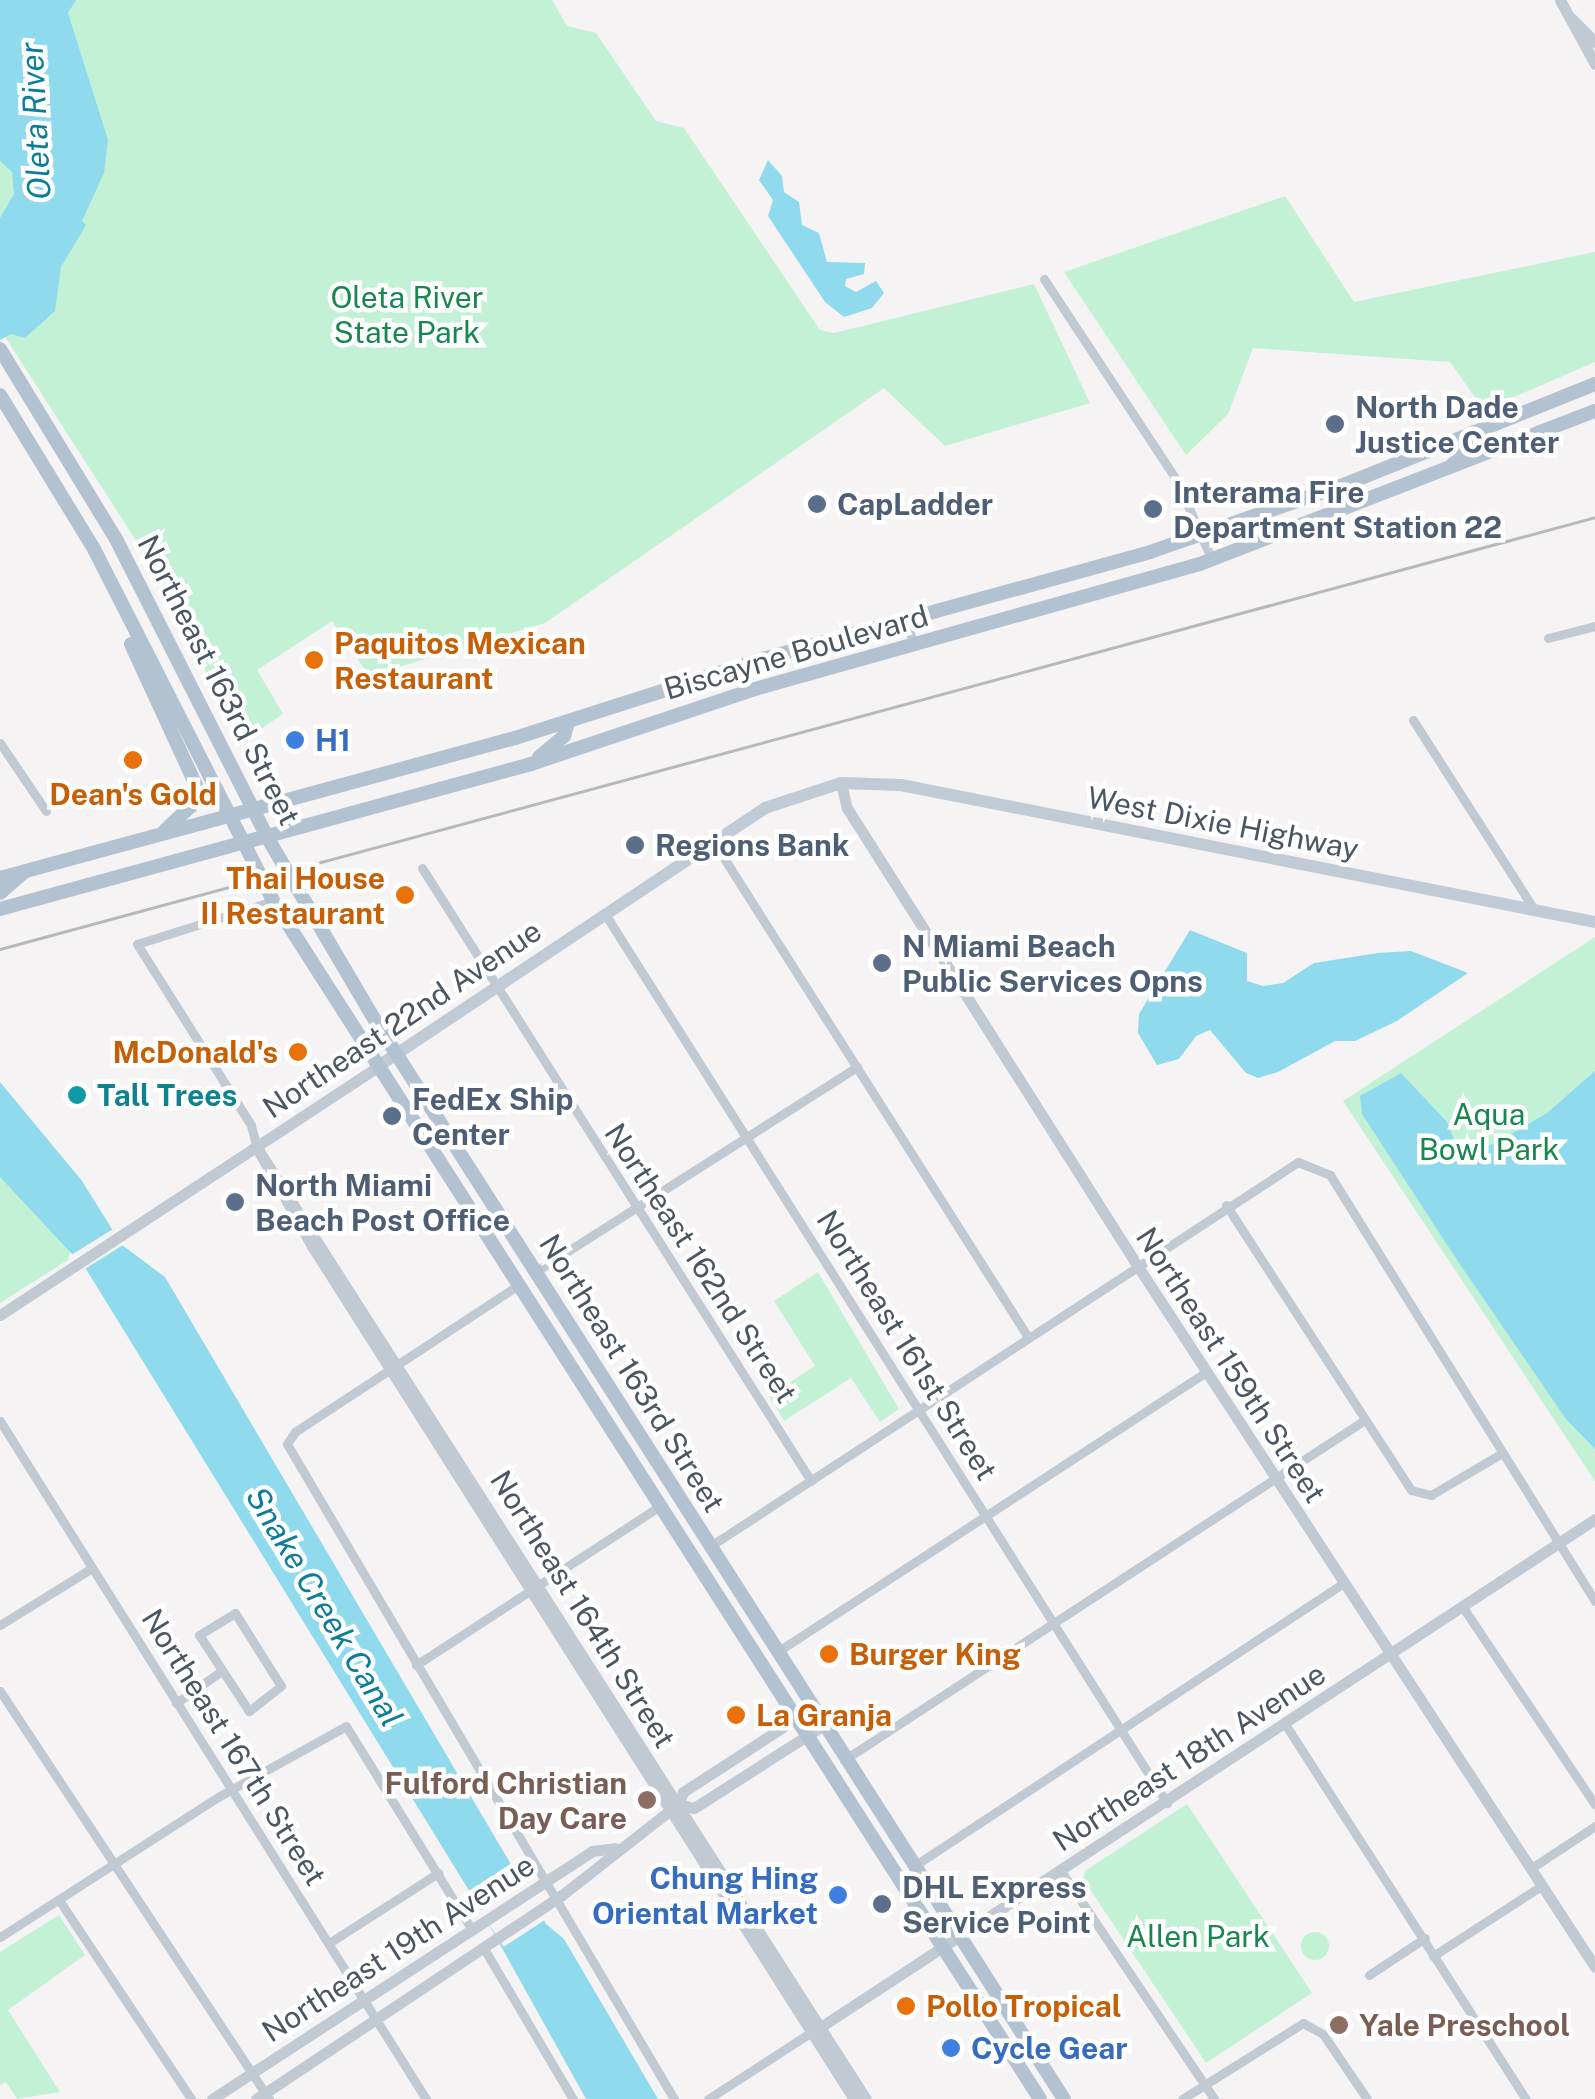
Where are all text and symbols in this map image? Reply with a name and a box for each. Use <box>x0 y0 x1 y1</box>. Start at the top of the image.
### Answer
water label: Oleta River <box>13 41 59 201</box>
park label: Oleta River State Park <box>331 279 483 350</box>
place label: North Dade Justice Center <box>1355 389 1559 460</box>
marker: North Dade Justice Center <box>1324 413 1346 435</box>
place label: Interama Fire Department Station 22 <box>1173 474 1502 544</box>
place label: CapLadder <box>837 486 993 522</box>
marker: CapLadder <box>806 493 828 515</box>
marker: Interama Fire Department Station 22 <box>1142 498 1164 520</box>
street label: Northeast 163rd Street <box>130 529 308 831</box>
street label: Biscayne Boulevard <box>660 597 932 707</box>
place label: Paquitos Mexican Restaurant <box>334 625 586 696</box>
marker: Paquitos Mexican Restaurant <box>303 649 325 671</box>
place label: H1 <box>315 722 351 758</box>
marker: H1 <box>284 729 306 751</box>
marker: Dean's Gold <box>122 749 144 771</box>
place label: Dean's Gold <box>49 776 217 812</box>
street label: West Dixie Highway <box>1084 779 1362 867</box>
place label: Regions Bank <box>655 827 849 863</box>
marker: Regions Bank <box>624 834 646 856</box>
place label: Thai House II Restaurant <box>200 860 385 930</box>
marker: Thai House II Restaurant <box>394 884 416 906</box>
street label: Northeast 22nd Avenue <box>256 912 548 1126</box>
place label: N Miami Beach Public Services Opns <box>902 928 1203 998</box>
marker: N Miami Beach Public Services Opns <box>871 952 893 974</box>
place label: McDonald's <box>113 1034 278 1070</box>
marker: McDonald's <box>287 1041 309 1063</box>
place label: Tall Trees <box>97 1077 237 1113</box>
place label: FedEx Ship Center <box>412 1081 573 1152</box>
marker: Tall Trees <box>66 1084 88 1106</box>
park label: Aqua Bowl Park <box>1419 1096 1559 1166</box>
marker: FedEx Ship Center <box>381 1105 403 1127</box>
street label: Northeast 162nd Street <box>597 1117 805 1409</box>
place label: North Miami Beach Post Office <box>255 1167 510 1238</box>
marker: North Miami Beach Post Office <box>224 1191 246 1213</box>
street label: Northeast 161st Street <box>809 1204 1005 1486</box>
street label: Northeast 159th Street <box>1129 1221 1333 1509</box>
street label: Northeast 163rd Street <box>532 1228 732 1518</box>
street label: Northeast 164th Street <box>483 1464 683 1754</box>
water label: Snake Creek Canal <box>237 1480 411 1734</box>
street label: Northeast 167th Street <box>134 1602 334 1892</box>
place label: Burger King <box>849 1636 1021 1672</box>
marker: Burger King <box>818 1643 840 1665</box>
street label: Northeast 18th Avenue <box>1046 1655 1332 1859</box>
place label: La Granja <box>756 1697 892 1733</box>
marker: La Granja <box>725 1704 747 1726</box>
place label: Fulford Christian Day Care <box>385 1765 627 1836</box>
marker: Fulford Christian Day Care <box>636 1789 658 1811</box>
street label: Northeast 19th Avenue <box>255 1847 541 2049</box>
place label: Chung Hing Oriental Market <box>592 1860 818 1930</box>
place label: DHL Express Service Point <box>902 1869 1091 1940</box>
marker: Chung Hing Oriental Market <box>827 1884 849 1906</box>
marker: DHL Express Service Point <box>871 1893 893 1915</box>
park label: Allen Park <box>1126 1918 1270 1954</box>
place label: Pollo Tropical <box>926 1988 1122 2024</box>
marker: Pollo Tropical <box>895 1995 917 2017</box>
place label: Yale Preschool <box>1359 2007 1570 2043</box>
marker: Yale Preschool <box>1328 2014 1350 2036</box>
place label: Cycle Gear <box>971 2030 1128 2066</box>
marker: Cycle Gear <box>940 2037 962 2059</box>

